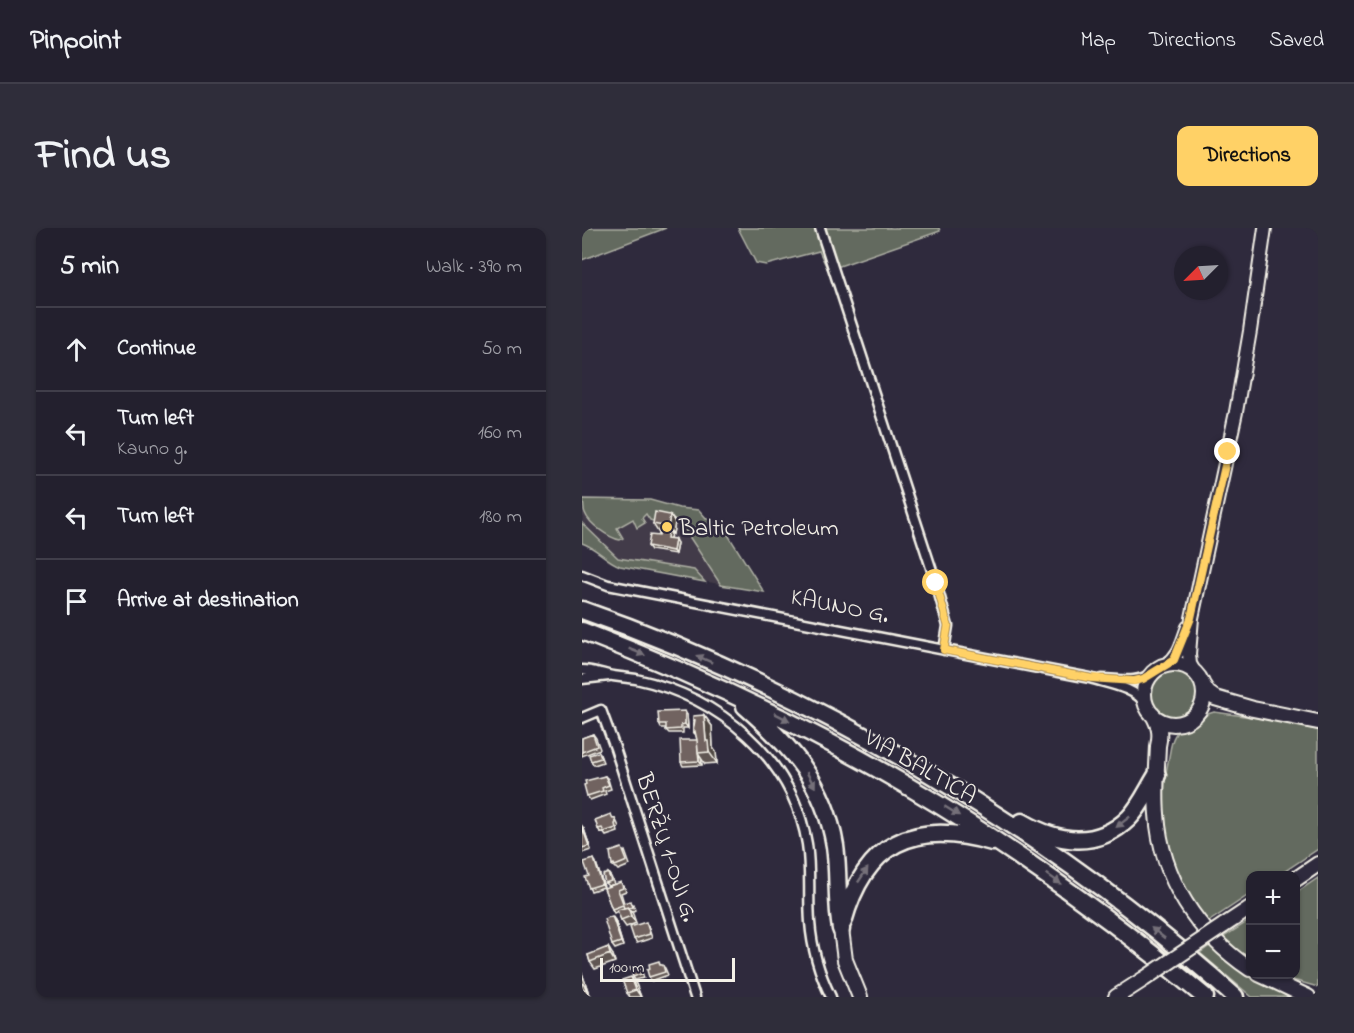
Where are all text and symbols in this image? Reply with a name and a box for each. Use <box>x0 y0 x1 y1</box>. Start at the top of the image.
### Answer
text: Pinpoint <box>30 21 121 62</box>
text: Map <box>1080 26 1116 56</box>
text: Directions <box>1149 26 1236 56</box>
text: Saved <box>1269 26 1324 56</box>
text: Find us <box>36 126 171 187</box>
button: Directions <box>1177 126 1318 186</box>
north arrow <box>1174 246 1228 300</box>
text: 5 min <box>60 248 119 286</box>
text: Walk · 390 m <box>426 253 522 282</box>
icon: ahead <box>60 333 93 366</box>
text: Continue <box>117 333 196 365</box>
text: 50 m <box>481 335 522 364</box>
text: Turn left <box>117 403 194 435</box>
icon: left <box>60 417 93 450</box>
text: 160 m <box>478 419 522 448</box>
text: Kauno g. <box>117 435 187 464</box>
route end <box>1214 438 1240 464</box>
icon: left <box>60 501 93 534</box>
text: Turn left <box>117 501 194 533</box>
text: 180 m <box>479 503 522 532</box>
place label: Baltic Petroleum <box>678 512 839 547</box>
marker: Baltic Petroleum <box>660 520 674 534</box>
route start <box>922 569 948 595</box>
street label: KAUNO G. <box>787 581 892 634</box>
icon: arrive <box>60 585 93 618</box>
text: Arrive at destination <box>117 585 299 617</box>
one-way arrow <box>628 647 646 657</box>
one-way arrow <box>694 654 712 664</box>
one-way arrow <box>773 712 790 721</box>
street label: VIA BALTICA <box>856 721 983 815</box>
street label: BERŽŲ 1-OJI G. <box>625 768 706 927</box>
one-way arrow <box>806 771 816 788</box>
one-way arrow <box>944 806 960 817</box>
one-way arrow <box>1115 815 1131 828</box>
one-way arrow <box>857 867 868 883</box>
map controls <box>1246 871 1300 979</box>
button: + <box>1246 871 1300 925</box>
one-way arrow <box>1045 873 1061 885</box>
button: − <box>1246 925 1300 979</box>
one-way arrow <box>1150 926 1166 939</box>
scale bar <box>600 955 735 982</box>
text: 100 m <box>609 956 644 980</box>

